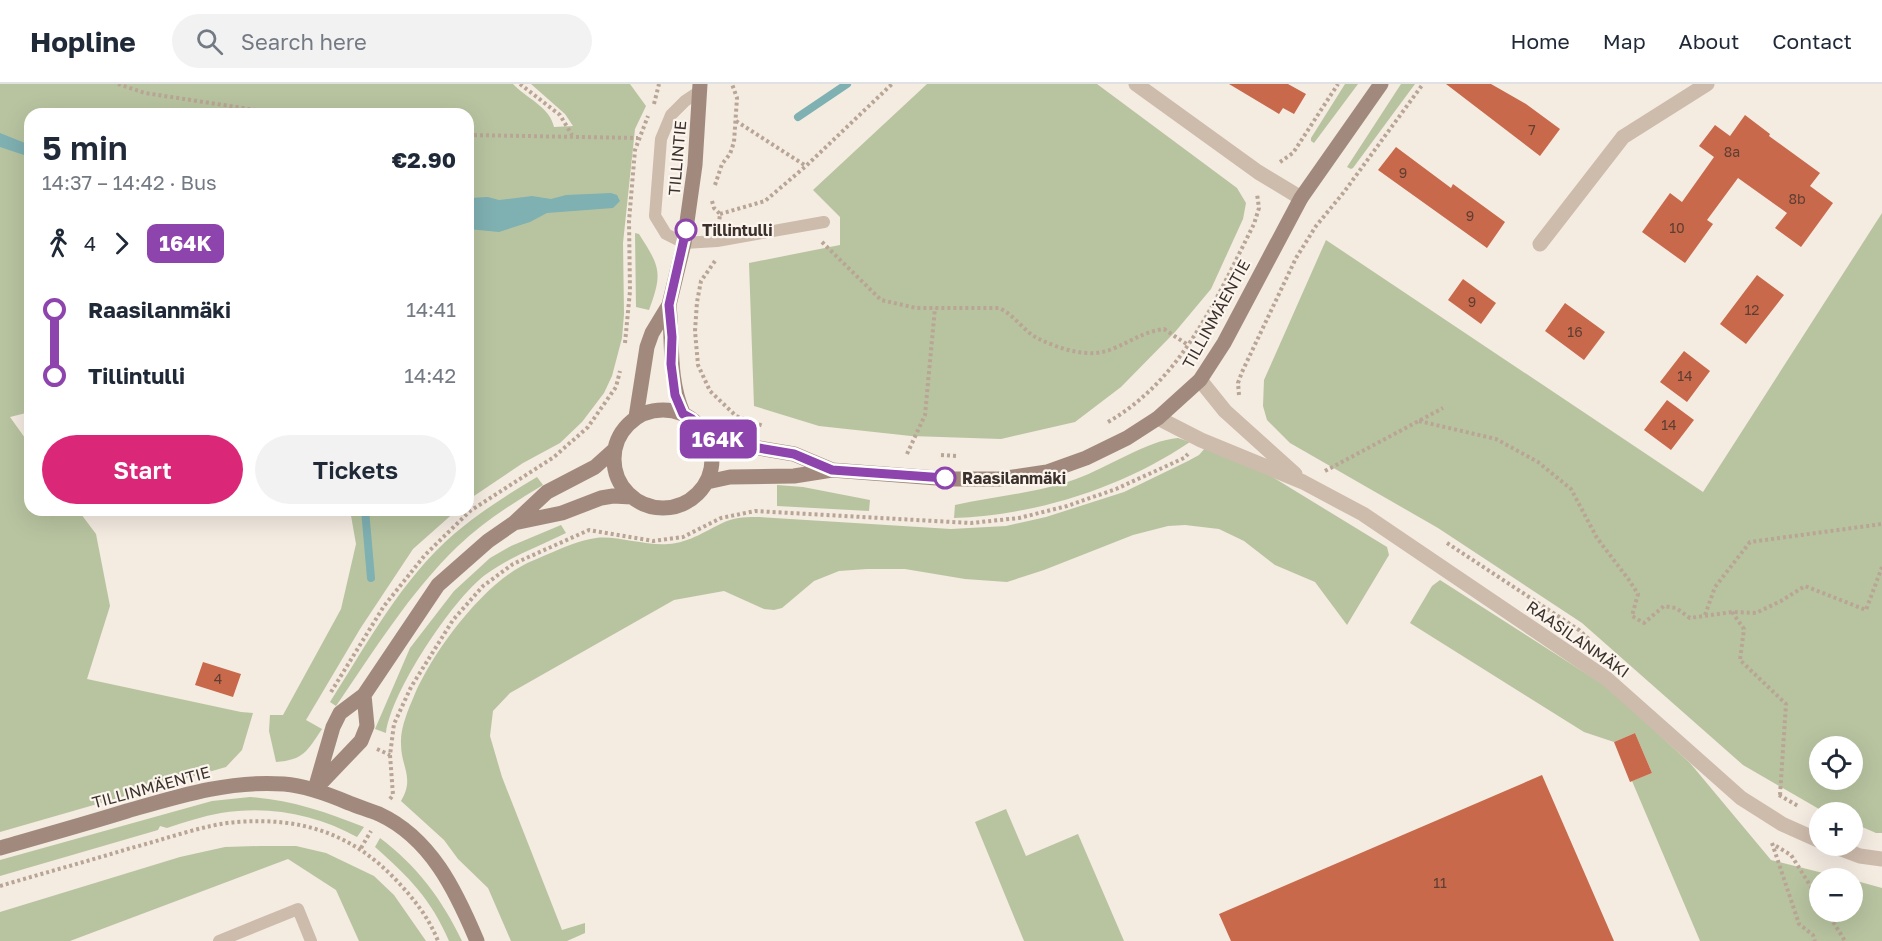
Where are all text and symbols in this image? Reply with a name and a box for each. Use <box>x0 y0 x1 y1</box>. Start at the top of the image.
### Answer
search box <box>172 14 592 68</box>
text: Hopline <box>30 25 136 58</box>
icon: search <box>193 25 226 58</box>
text: Search here <box>241 28 367 55</box>
text: Home <box>1510 28 1570 54</box>
text: Map <box>1603 28 1646 54</box>
text: About <box>1679 28 1739 54</box>
text: Contact <box>1772 28 1852 54</box>
street label: TILLINTIE <box>664 120 690 196</box>
house number: 7 <box>1528 121 1536 138</box>
text: 5 min <box>42 128 128 167</box>
house number: 8a <box>1724 143 1740 160</box>
text: €2.90 <box>392 146 456 173</box>
house number: 9 <box>1399 164 1407 181</box>
text: 14:37 – 14:42 · Bus <box>42 170 217 194</box>
house number: 8b <box>1788 190 1806 207</box>
house number: 9 <box>1466 207 1474 224</box>
marker: Tillintulli <box>675 219 697 241</box>
house number: 10 <box>1669 219 1685 236</box>
place label: Tillintulli <box>702 220 773 240</box>
icon: walk <box>42 227 75 260</box>
icon: forward <box>105 227 138 260</box>
text: 164K <box>159 230 212 256</box>
text: 4 <box>84 231 96 255</box>
street label: TILLINMÄENTIE <box>1178 256 1254 372</box>
house number: 9 <box>1468 293 1476 310</box>
text: Raasilanmäki <box>88 296 231 323</box>
text: 14:41 <box>406 297 456 321</box>
house number: 12 <box>1745 301 1759 318</box>
house number: 16 <box>1567 323 1583 340</box>
text: Tillintulli <box>88 362 185 389</box>
text: 14:42 <box>404 363 456 387</box>
house number: 14 <box>1677 367 1693 384</box>
house number: 14 <box>1661 416 1677 433</box>
line badge: 164K <box>676 420 760 458</box>
text: 164K <box>692 426 744 452</box>
button: Start <box>42 435 243 504</box>
button: Tickets <box>255 435 456 504</box>
marker: Raasilanmäki <box>934 467 956 489</box>
place label: Raasilanmäki <box>962 468 1066 488</box>
street label: RAASILANMÄKI <box>1523 596 1633 682</box>
house number: 4 <box>214 670 222 687</box>
map controls <box>1809 736 1863 922</box>
button: locate <box>1809 736 1863 790</box>
street label: TILLINMÄENTIE <box>90 762 212 812</box>
button: + <box>1809 802 1863 856</box>
button: − <box>1809 868 1863 922</box>
house number: 11 <box>1433 874 1447 891</box>

